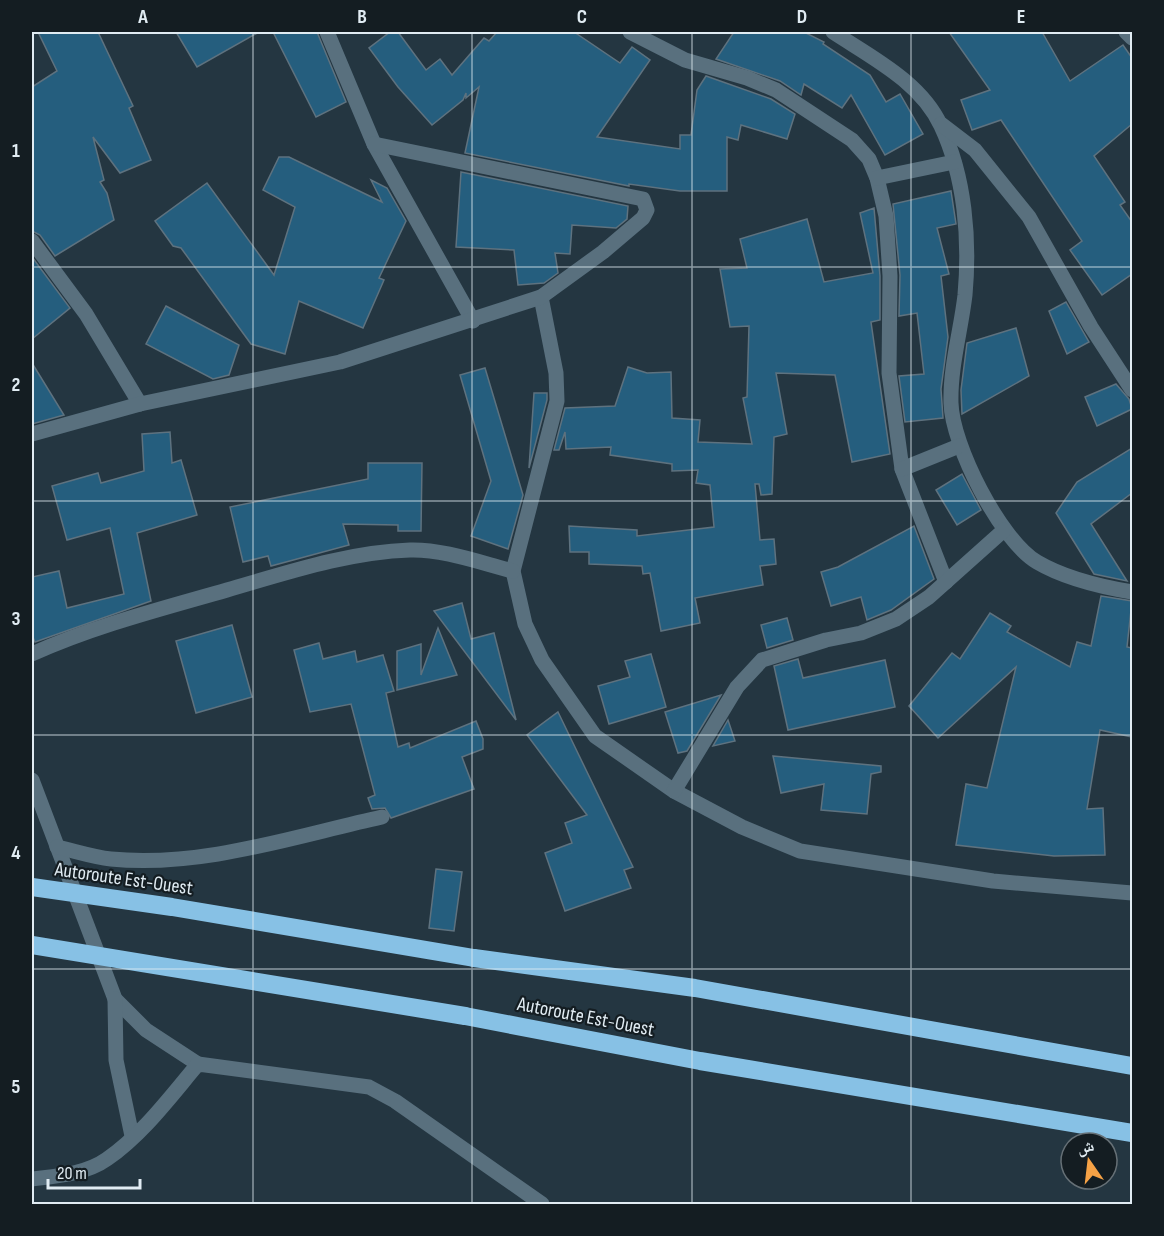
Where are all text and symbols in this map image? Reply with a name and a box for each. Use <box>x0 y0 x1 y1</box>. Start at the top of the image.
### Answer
text: A <box>137 5 148 29</box>
text: B <box>357 5 367 29</box>
text: C <box>577 5 587 29</box>
text: D <box>797 5 807 29</box>
text: E <box>1017 5 1025 29</box>
text: 1 <box>12 139 20 163</box>
text: 2 <box>12 373 20 397</box>
text: 3 <box>12 607 21 631</box>
text: 4 <box>11 841 21 865</box>
street label: Autoroute Est-Ouest <box>52 857 194 901</box>
street label: Autoroute Est-Ouest <box>514 992 656 1042</box>
text: 5 <box>12 1075 21 1099</box>
north arrow <box>1059 1131 1119 1191</box>
text: ش <box>1075 1137 1096 1159</box>
scale bar <box>48 1152 140 1190</box>
text: 20 m <box>57 1163 87 1184</box>

